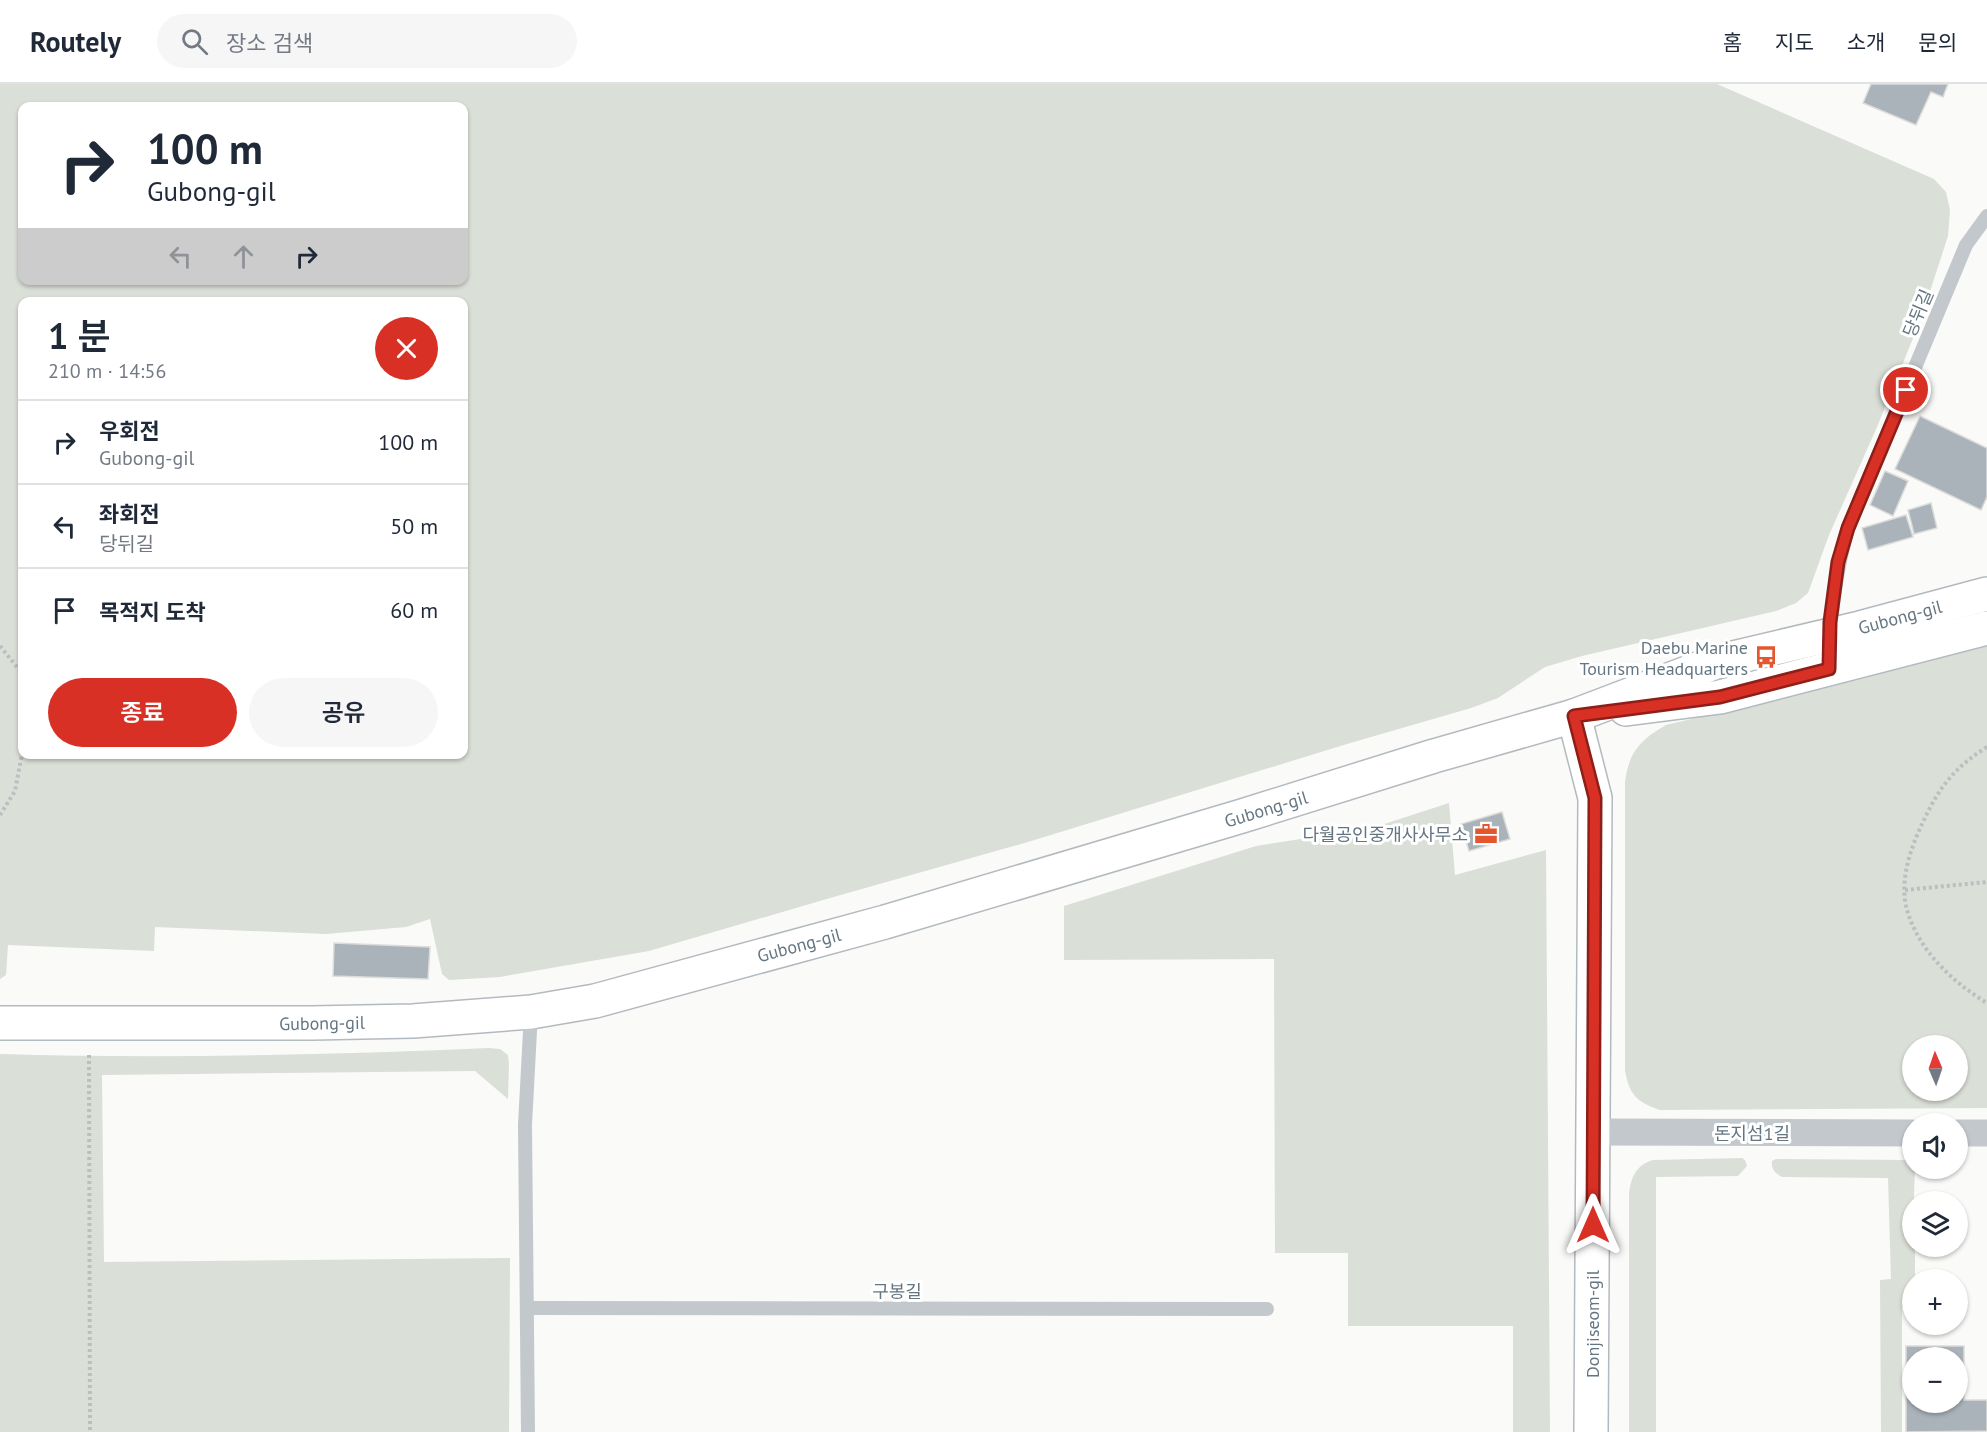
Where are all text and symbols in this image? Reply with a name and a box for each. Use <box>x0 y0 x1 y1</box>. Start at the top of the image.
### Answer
search box <box>157 14 577 68</box>
text: Routely <box>30 23 121 60</box>
icon: search <box>178 25 211 58</box>
text: 장소 검색 <box>226 29 313 57</box>
text: 홈 <box>1723 29 1742 56</box>
text: 지도 <box>1775 29 1814 56</box>
text: 소개 <box>1847 29 1885 56</box>
text: 문의 <box>1918 29 1957 56</box>
text: 100 m <box>147 121 263 176</box>
icon: right <box>48 126 126 204</box>
text: Gubong-gil <box>147 174 276 208</box>
icon: left <box>164 240 197 273</box>
icon: ahead <box>227 240 260 273</box>
icon: right <box>290 240 323 273</box>
street label: 당뒤길 <box>1898 286 1938 340</box>
text: 1 분 <box>48 312 111 359</box>
button: close <box>375 317 438 380</box>
text: 210 m · 14:56 <box>48 358 166 384</box>
pin <box>1880 364 1931 415</box>
icon: arrive <box>1889 373 1922 406</box>
text: 우회전 <box>99 417 160 445</box>
icon: right <box>48 426 81 459</box>
text: 100 m <box>378 428 438 456</box>
text: Gubong-gil <box>99 445 194 471</box>
text: 좌회전 <box>99 500 160 528</box>
icon: left <box>48 510 81 543</box>
text: 50 m <box>390 512 438 540</box>
text: 당뒤길 <box>99 531 154 557</box>
icon: arrive <box>48 594 81 627</box>
street label: Gubong-gil <box>1856 595 1945 639</box>
text: 60 m <box>390 596 438 624</box>
text: 목적지 도착 <box>99 598 206 626</box>
place label: Daebu Marine Tourism Headquarters <box>1579 636 1748 680</box>
bus stop icon: Daebu Marine Tourism Headquarters <box>1753 644 1779 670</box>
button: 종료 <box>48 678 237 747</box>
button: 공유 <box>249 678 438 747</box>
street label: Gubong-gil <box>1222 785 1311 833</box>
office icon: 다월공인중개사사무소 <box>1473 821 1499 847</box>
place label: 다월공인중개사사무소 <box>1302 823 1468 846</box>
street label: Gubong-gil <box>755 923 844 967</box>
street label: Gubong-gil <box>279 1011 366 1035</box>
north arrow <box>1902 1035 1968 1101</box>
map controls <box>1902 1035 1968 1413</box>
button: sound <box>1902 1113 1968 1179</box>
street label: 돈지섬1길 <box>1714 1122 1790 1145</box>
button: layers <box>1902 1191 1968 1257</box>
position arrow <box>1561 1193 1625 1257</box>
street label: Donjiseom-gil <box>1581 1269 1604 1378</box>
button: + <box>1902 1269 1968 1335</box>
street label: 구봉길 <box>872 1280 922 1303</box>
button: − <box>1902 1347 1968 1413</box>

